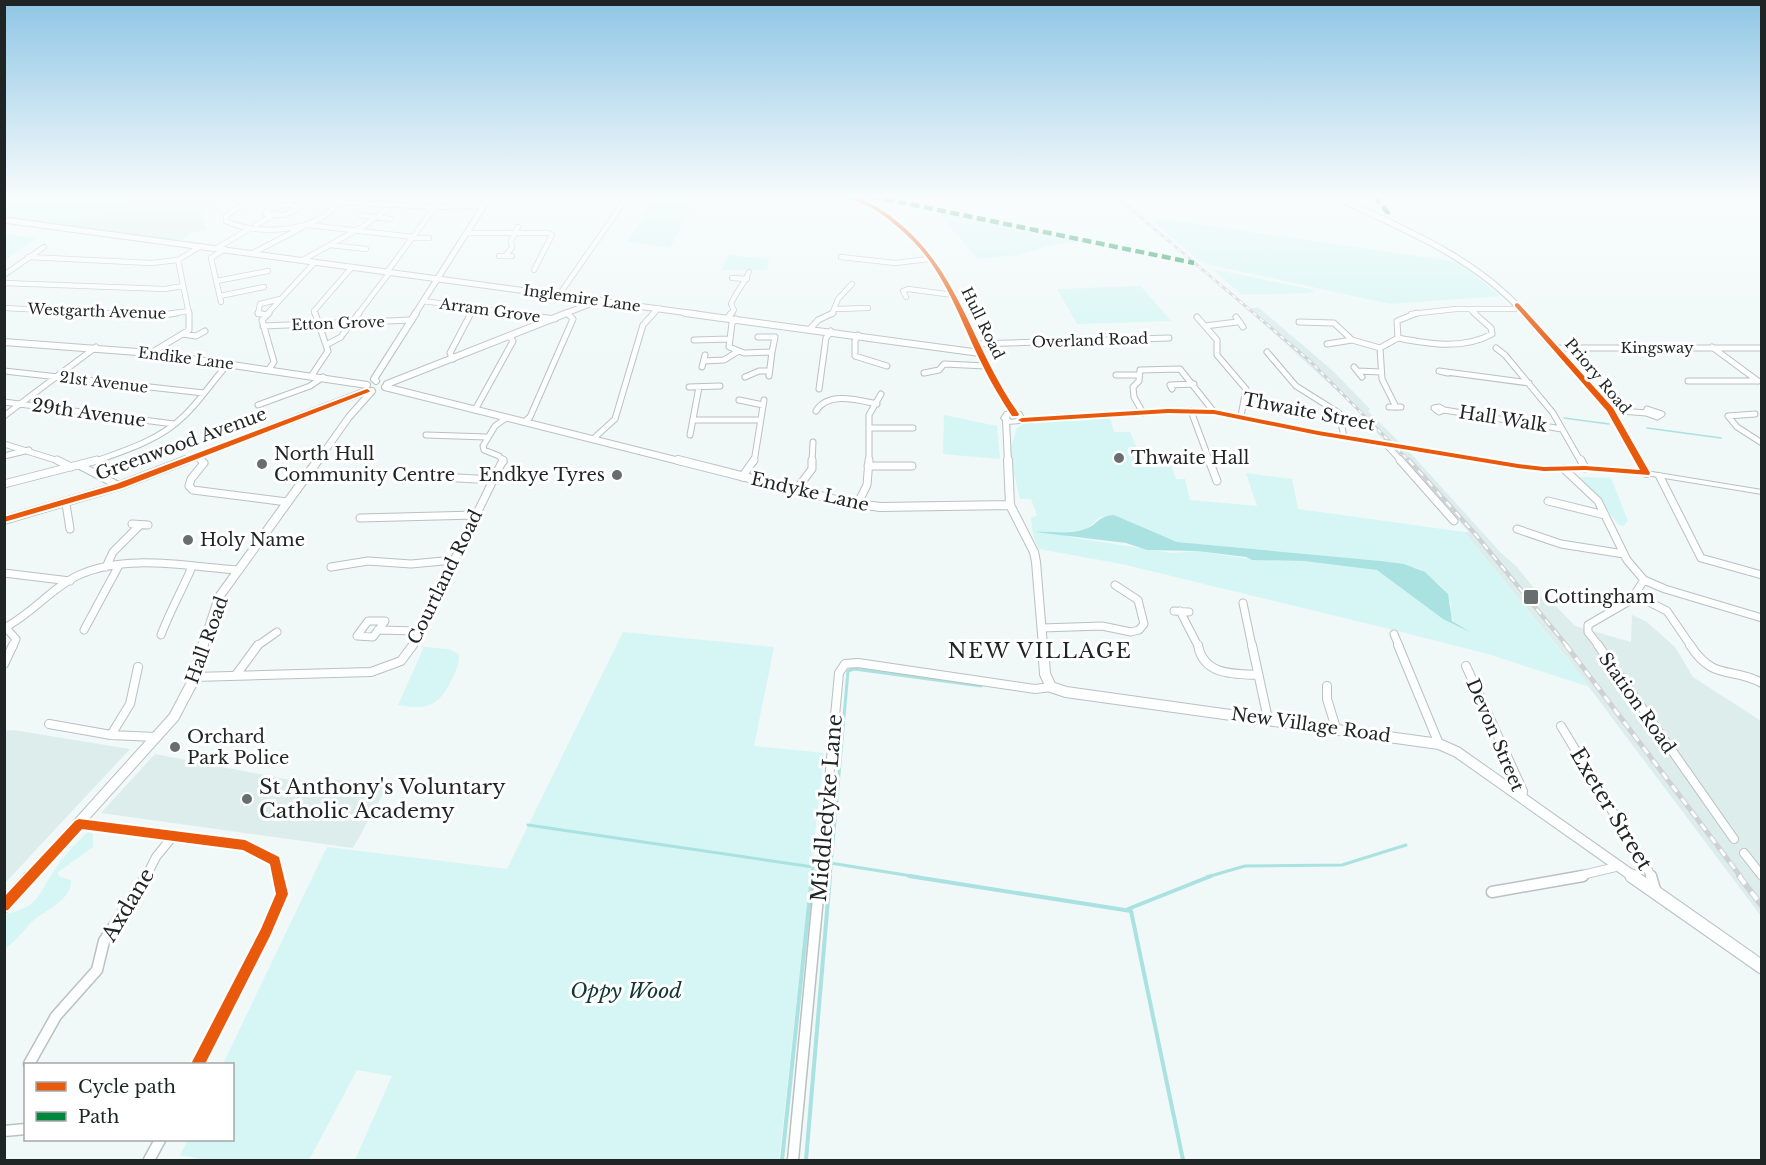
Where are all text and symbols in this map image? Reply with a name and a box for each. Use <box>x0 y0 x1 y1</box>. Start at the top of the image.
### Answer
street label: Inglemire Lane <box>522 280 642 316</box>
street label: Hull Road <box>957 284 1009 362</box>
street label: Arram Grove <box>437 293 542 326</box>
street label: Westgarth Avenue <box>26 299 167 323</box>
street label: Etton Grove <box>291 312 385 334</box>
street label: Overland Road <box>1031 328 1149 352</box>
street label: Priory Road <box>1561 334 1635 418</box>
street label: Kingsway <box>1620 338 1694 357</box>
street label: Endike Lane <box>137 343 235 373</box>
street label: 21st Avenue <box>59 367 149 397</box>
street label: Thwaite Street <box>1241 388 1377 436</box>
street label: 29th Avenue <box>31 394 147 432</box>
street label: Hall Walk <box>1457 401 1549 437</box>
street label: Greenwood Avenue <box>92 403 270 485</box>
place label: North Hull Community Centre <box>274 443 455 486</box>
place label: Thwaite Hall <box>1131 447 1249 469</box>
marker: Thwaite Hall <box>1112 451 1126 465</box>
marker: North Hull Community Centre <box>255 457 269 471</box>
place label: Endkye Tyres <box>479 464 605 486</box>
marker: Endkye Tyres <box>610 468 624 482</box>
street label: Endyke Lane <box>749 468 871 516</box>
street label: Courtland Road <box>403 506 487 648</box>
place label: Holy Name <box>200 529 305 551</box>
marker: Holy Name <box>181 533 195 547</box>
place label: Cottingham <box>1544 586 1655 608</box>
marker: Cottingham <box>1522 588 1540 606</box>
street label: Hall Road <box>181 593 233 687</box>
district label: NEW VILLAGE <box>948 638 1132 664</box>
street label: Station Road <box>1594 648 1680 758</box>
street label: Devon Street <box>1461 675 1529 795</box>
street label: New Village Road <box>1230 703 1392 747</box>
street label: Middledyke Lane <box>806 713 848 903</box>
place label: Orchard Park Police <box>187 726 289 769</box>
marker: Orchard Park Police <box>168 740 182 754</box>
street label: Exeter Street <box>1564 743 1658 875</box>
place label: St Anthony's Voluntary Catholic Academy <box>259 774 506 824</box>
marker: St Anthony's Voluntary Catholic Academy <box>240 792 254 806</box>
street label: Axdane <box>96 864 160 947</box>
park label: Oppy Wood <box>570 978 682 1004</box>
legend <box>24 1063 234 1141</box>
text: Cycle path <box>78 1076 176 1098</box>
text: Path <box>78 1106 119 1128</box>

